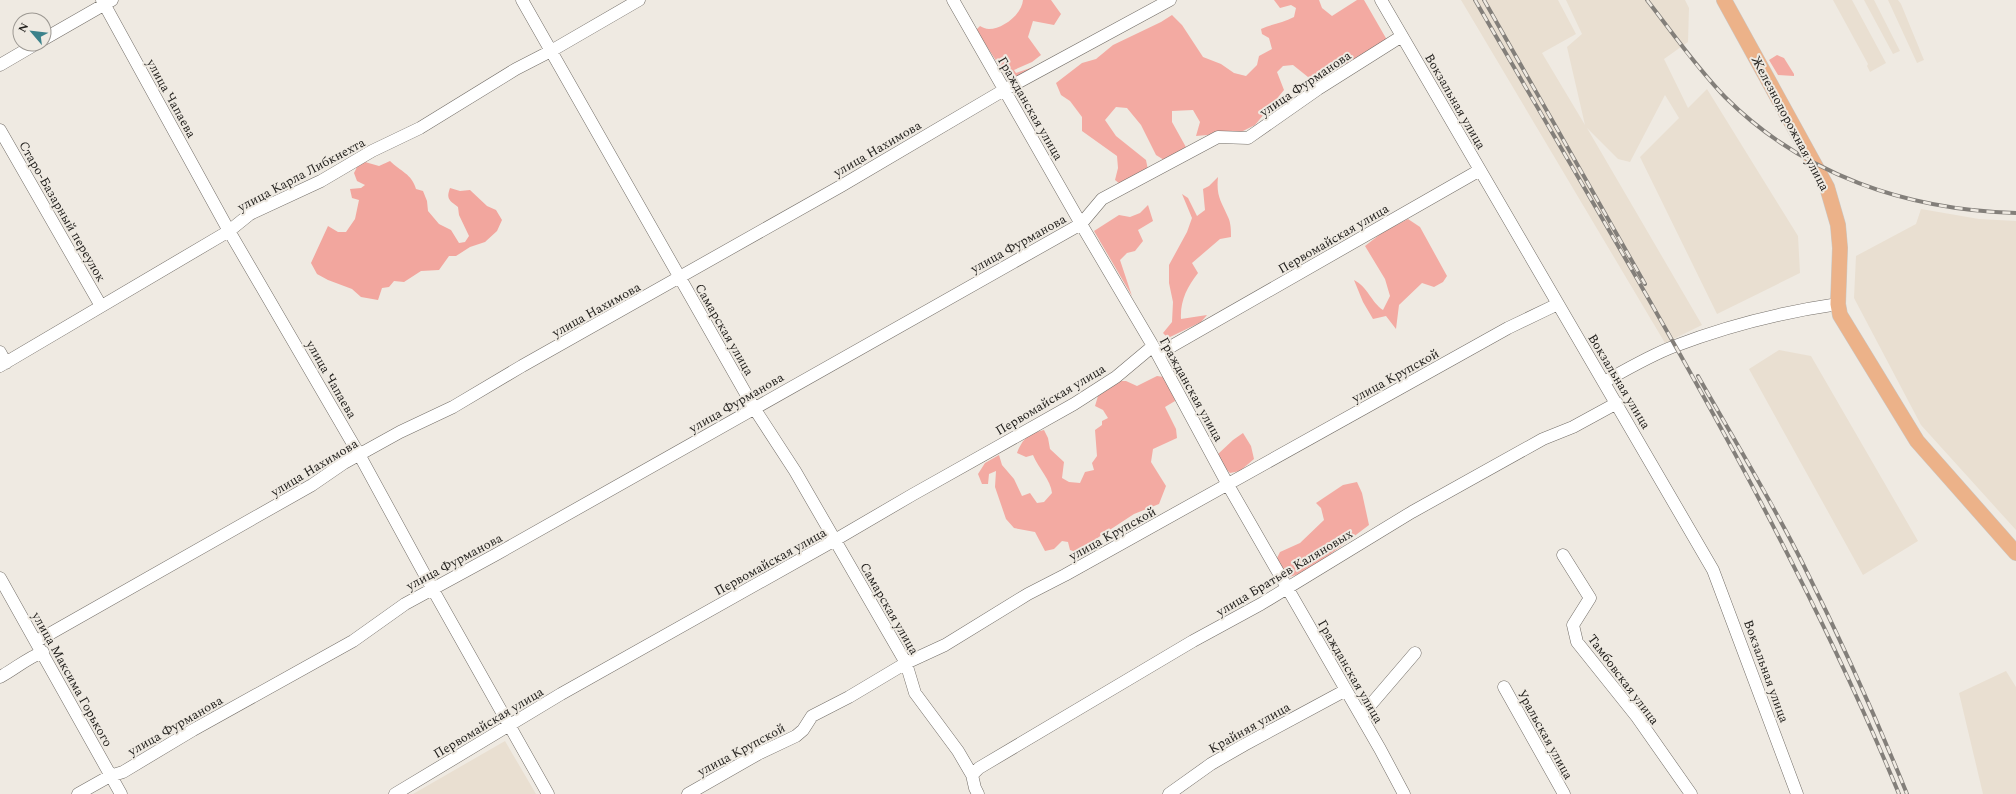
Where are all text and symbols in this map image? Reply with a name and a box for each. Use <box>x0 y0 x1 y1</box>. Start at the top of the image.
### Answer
north arrow <box>12 12 52 52</box>
text: N <box>14 20 33 35</box>
street label: улица Фурманова <box>1255 45 1356 122</box>
street label: Вокзальная улица <box>1419 50 1491 154</box>
street label: Железнодорожная улица <box>1746 52 1835 195</box>
street label: Гражданская улица <box>992 53 1068 165</box>
street label: улица Чапаева <box>141 54 201 142</box>
street label: улица Нахимова <box>829 115 926 183</box>
street label: улица Карла Либкнехта <box>233 132 370 218</box>
street label: Старо-Базарный переулок <box>13 137 111 286</box>
street label: Первомайская улица <box>1274 198 1393 279</box>
street label: улица Фурманова <box>966 209 1070 279</box>
street label: улица Нахимова <box>548 277 645 343</box>
street label: Самарская улица <box>690 280 759 380</box>
street label: Вокзальная улица <box>1583 330 1656 434</box>
street label: Гражданская улица <box>1154 333 1229 446</box>
street label: улица Чапаева <box>300 336 362 423</box>
street label: улица Крупской <box>1347 344 1443 409</box>
street label: Первомайская улица <box>992 359 1110 441</box>
street label: улица Фурманова <box>684 367 788 439</box>
street label: улица Нахимова <box>266 434 363 502</box>
street label: улица Крупской <box>1064 502 1160 567</box>
street label: Первомайская улица <box>711 522 831 601</box>
street label: улица Братьев Каляновых <box>1212 524 1357 622</box>
street label: улица Фурманова <box>402 528 507 596</box>
street label: Самарская улица <box>855 559 924 659</box>
street label: улица Максима Горького <box>26 607 118 751</box>
street label: Гражданская улица <box>1312 616 1388 728</box>
street label: Вокзальная улица <box>1738 617 1794 726</box>
street label: Тамбовская улица <box>1582 630 1664 730</box>
street label: Первомайская улица <box>430 682 548 764</box>
street label: Уральская улица <box>1512 686 1578 784</box>
street label: улица Фурманова <box>123 690 227 762</box>
street label: Крайняя улица <box>1205 697 1295 759</box>
street label: улица Крупской <box>693 718 789 782</box>

